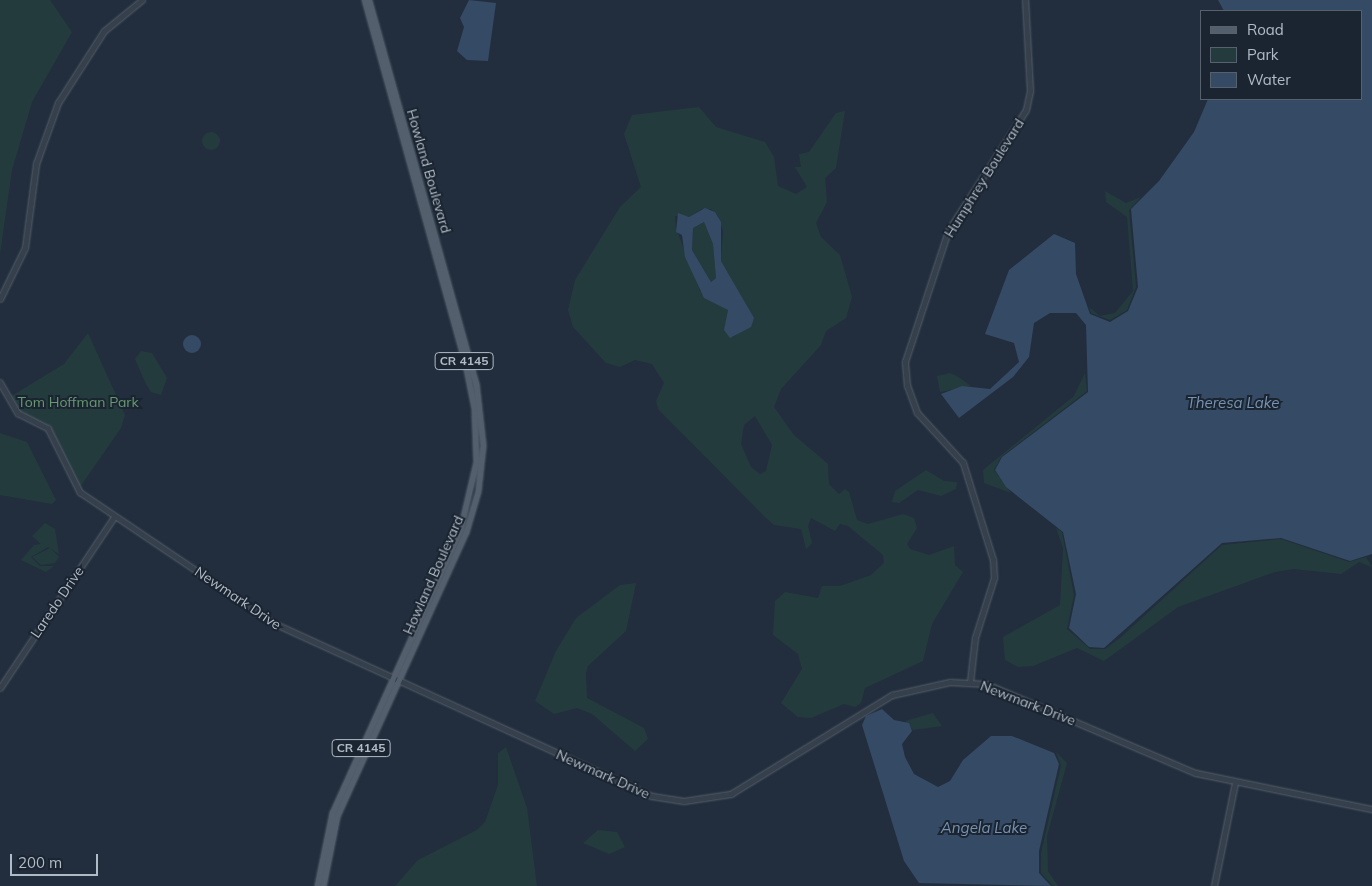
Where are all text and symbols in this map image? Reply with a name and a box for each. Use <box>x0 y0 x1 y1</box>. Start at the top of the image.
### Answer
legend <box>1200 10 1362 100</box>
text: Road <box>1247 20 1284 39</box>
text: Park <box>1247 45 1279 64</box>
text: Water <box>1247 70 1291 89</box>
street label: Howland Boulevard <box>403 107 455 235</box>
street label: Humphrey Boulevard <box>941 116 1027 240</box>
road number: CR 4145 <box>434 352 494 371</box>
park label: Tom Hoffman Park <box>17 394 139 410</box>
water label: Theresa Lake <box>1187 394 1279 412</box>
street label: Howland Boulevard <box>399 513 467 637</box>
street label: Laredo Drive <box>27 563 87 641</box>
street label: Newmark Drive <box>192 563 284 633</box>
street label: Newmark Drive <box>978 677 1078 729</box>
road number: CR 4145 <box>331 738 391 758</box>
street label: Newmark Drive <box>554 746 652 802</box>
water label: Angela Lake <box>941 819 1027 837</box>
scale bar <box>12 844 100 876</box>
text: 200 m <box>18 853 62 872</box>

